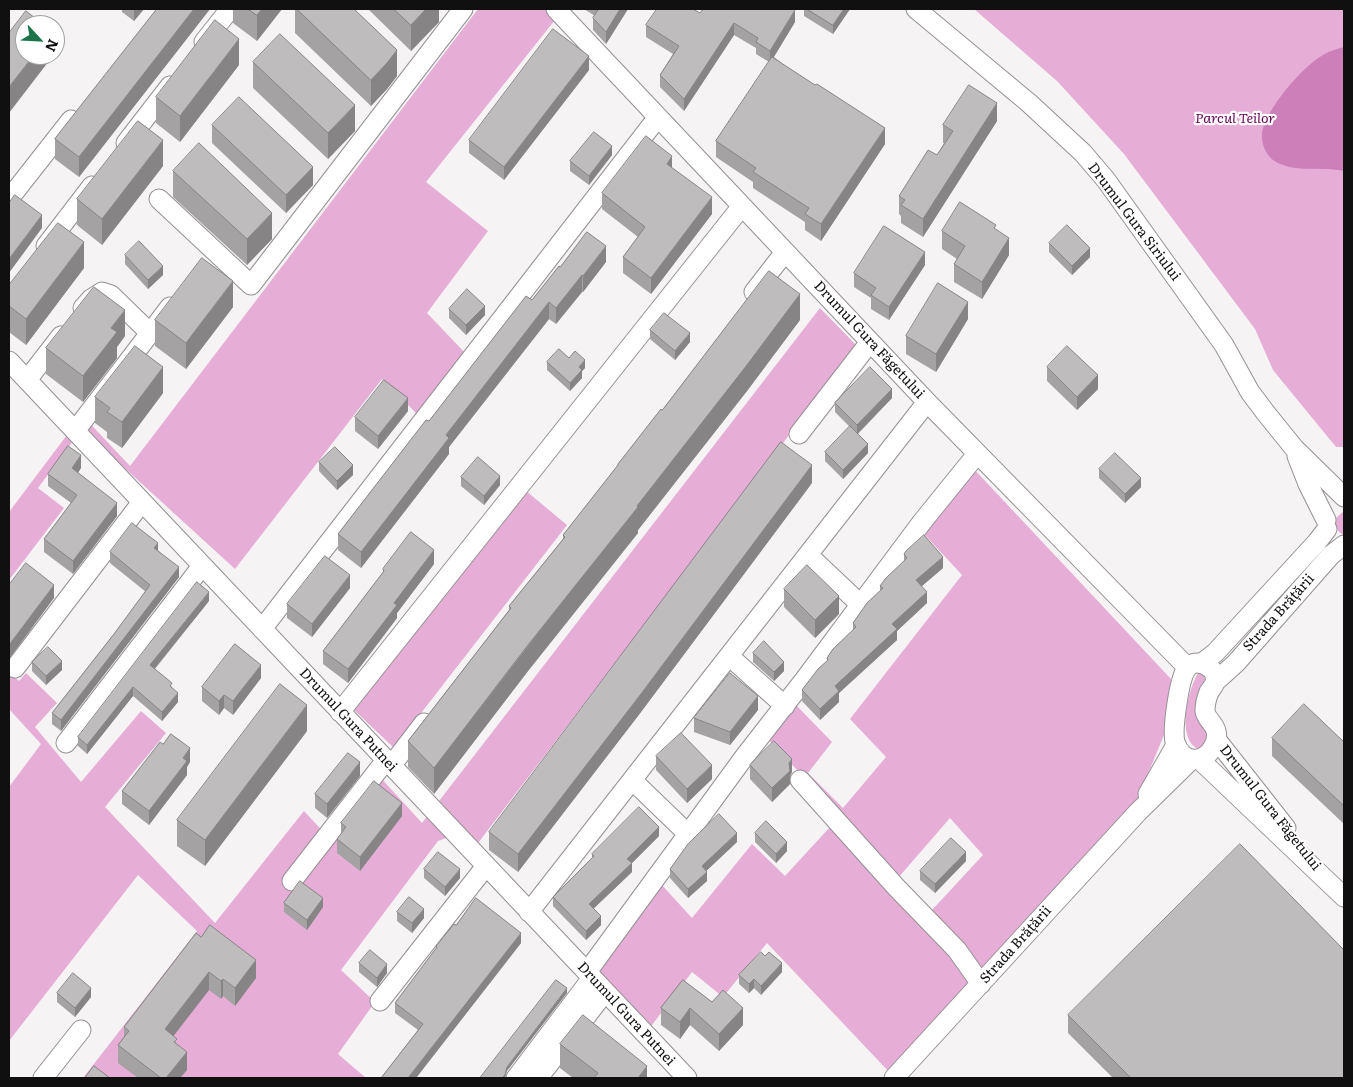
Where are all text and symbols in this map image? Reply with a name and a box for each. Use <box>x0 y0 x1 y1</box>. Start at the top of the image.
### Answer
north arrow <box>15 15 65 65</box>
text: N <box>41 36 64 55</box>
park label: Parcul Teilor <box>1195 111 1275 127</box>
street label: Drumul Gura Siriului <box>1084 160 1184 284</box>
street label: Drumul Gura Făgetului <box>810 278 928 402</box>
street label: Strada Brățării <box>1240 571 1318 655</box>
street label: Drumul Gura Putnei <box>296 665 400 775</box>
street label: Drumul Gura Făgetului <box>1216 742 1324 874</box>
street label: Strada Brățării <box>977 903 1055 987</box>
street label: Drumul Gura Putnei <box>574 959 678 1069</box>

